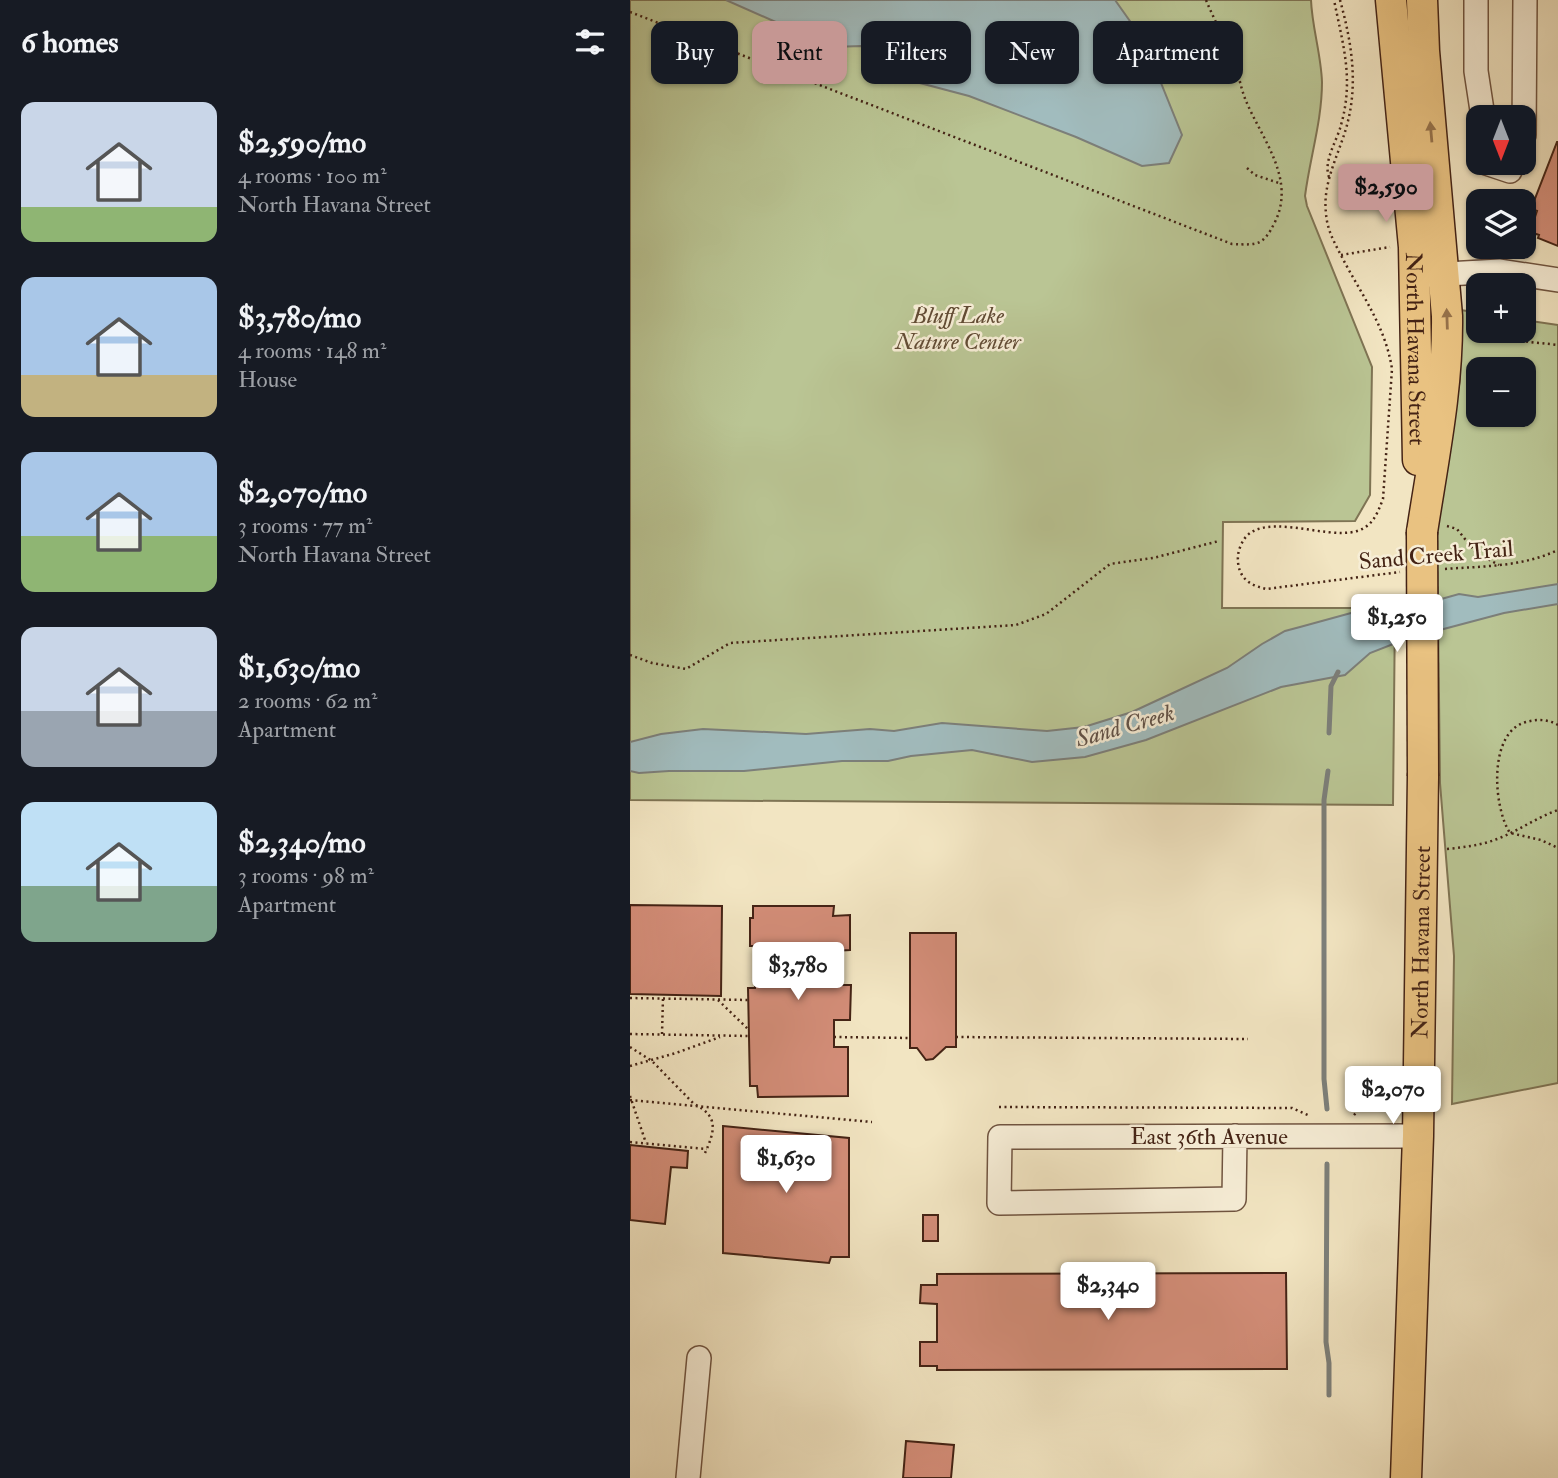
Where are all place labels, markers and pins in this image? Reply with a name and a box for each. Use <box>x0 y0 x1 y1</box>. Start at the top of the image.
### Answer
pin: $2,590 <box>1329 164 1443 224</box>
pin: $1,250 <box>1340 594 1454 654</box>
pin: $3,780 <box>741 942 855 1002</box>
pin: $2,070 <box>1336 1066 1450 1126</box>
pin: $1,630 <box>729 1136 843 1195</box>
pin: $2,340 <box>1051 1262 1165 1322</box>

